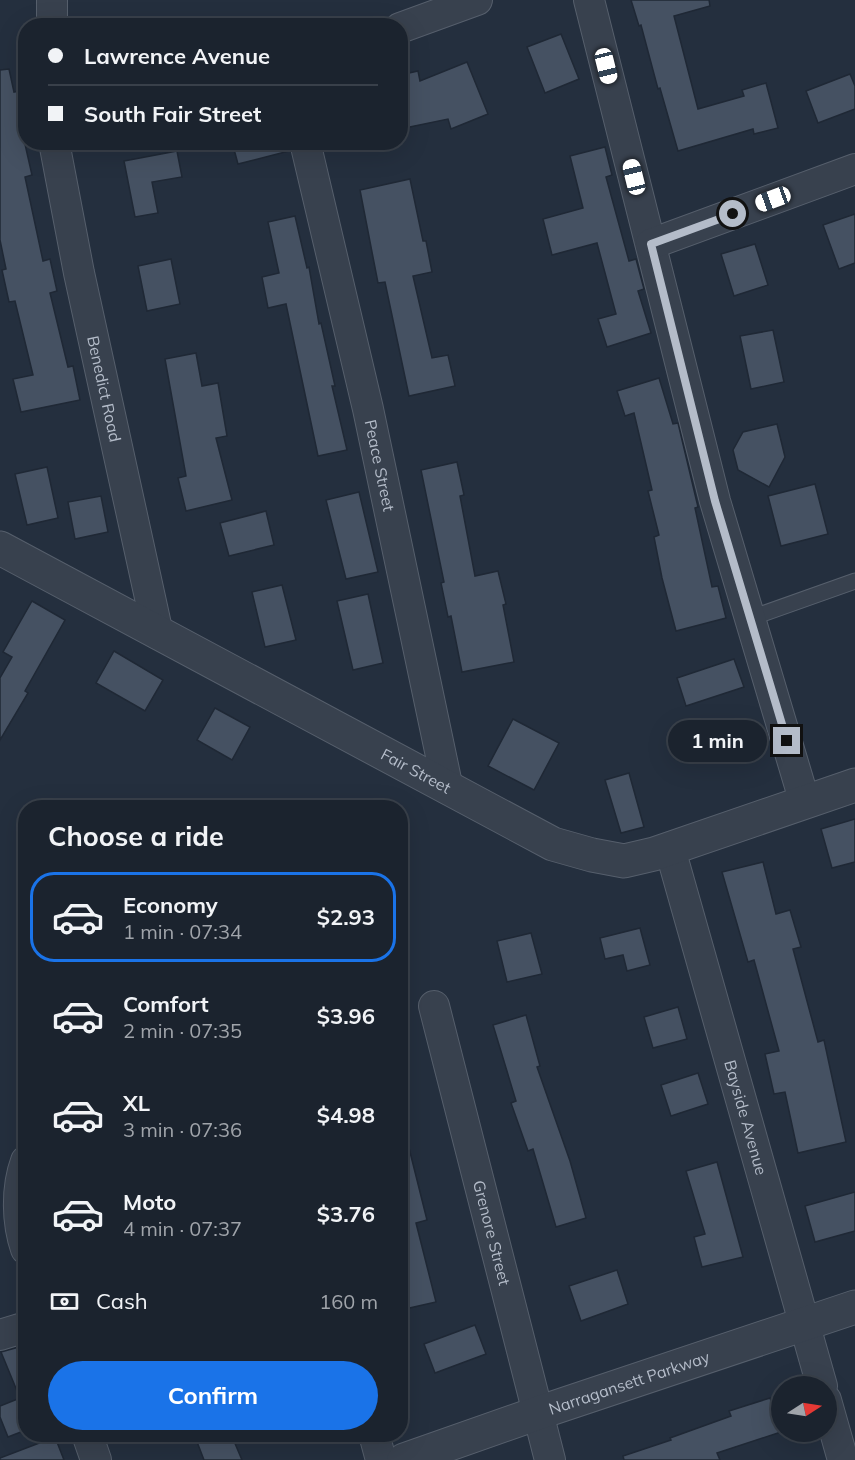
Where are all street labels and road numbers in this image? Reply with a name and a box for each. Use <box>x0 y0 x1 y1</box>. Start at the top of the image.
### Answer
street label: Benedict Road <box>83 334 126 444</box>
street label: Peace Street <box>360 418 399 514</box>
street label: Fair Street <box>378 744 455 798</box>
street label: Bayside Avenue <box>720 1058 772 1177</box>
street label: Grenore Street <box>469 1178 515 1288</box>
street label: Narragansett Parkway <box>546 1346 713 1419</box>

